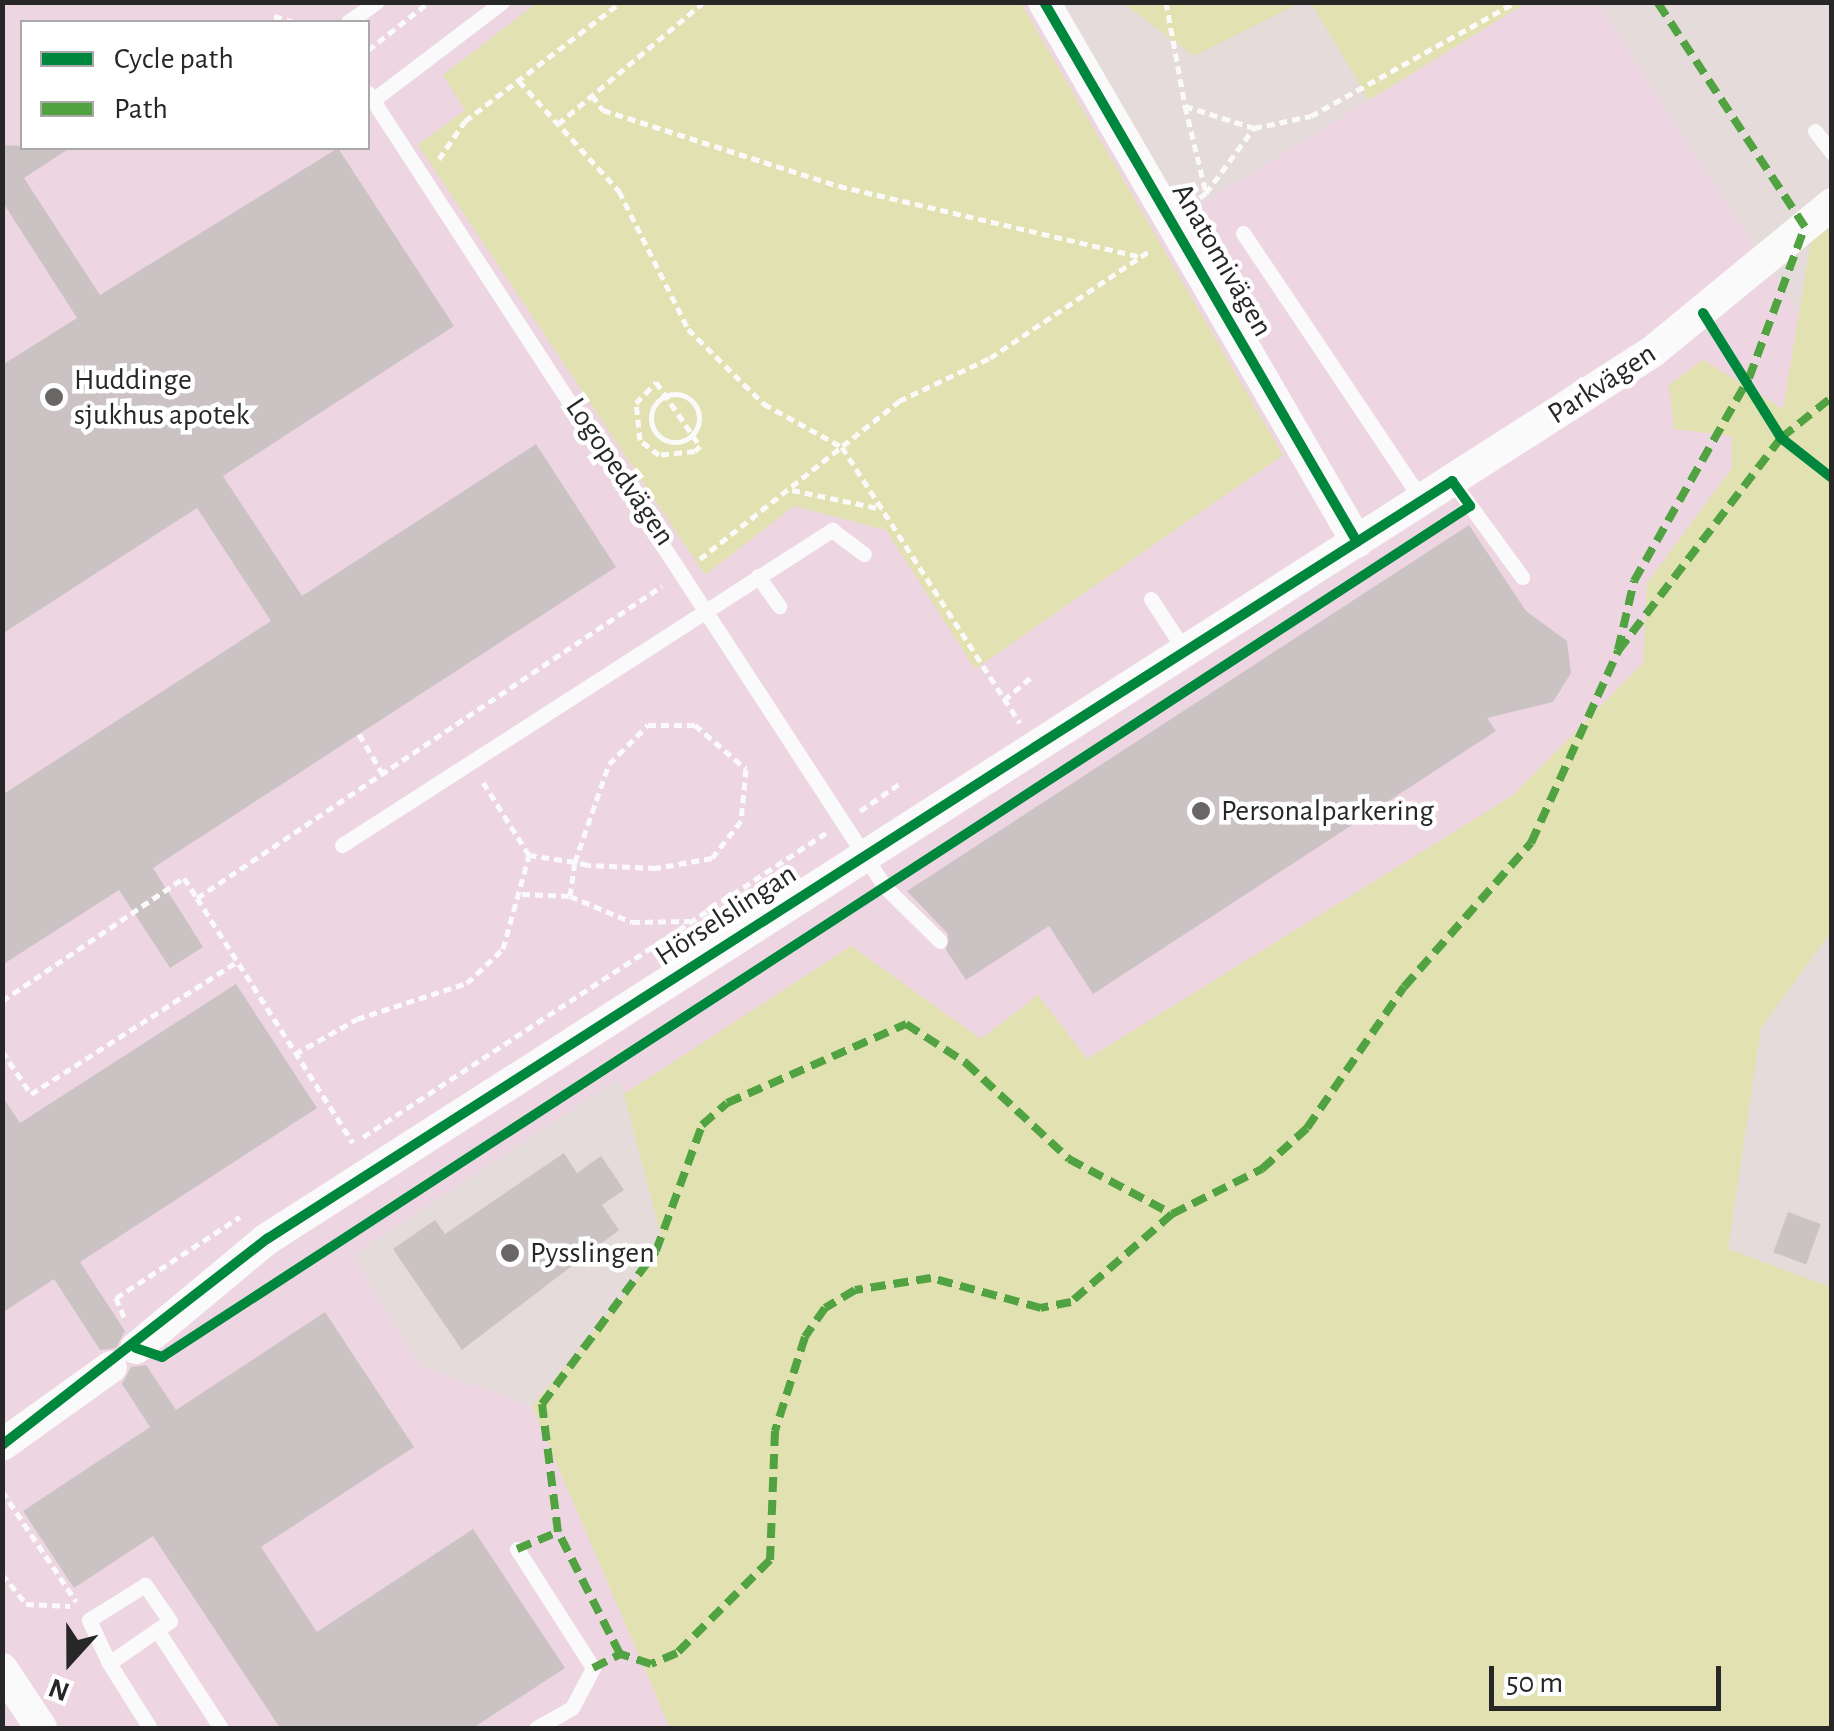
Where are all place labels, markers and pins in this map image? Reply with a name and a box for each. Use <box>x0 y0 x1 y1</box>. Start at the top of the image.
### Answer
place label: Huddinge sjukhus apotek <box>74 362 249 432</box>
marker: Huddinge sjukhus apotek <box>43 386 65 408</box>
place label: Personalparkering <box>1221 793 1434 829</box>
marker: Personalparkering <box>1190 800 1212 822</box>
place label: Pysslingen <box>530 1235 655 1271</box>
marker: Pysslingen <box>499 1242 521 1264</box>

